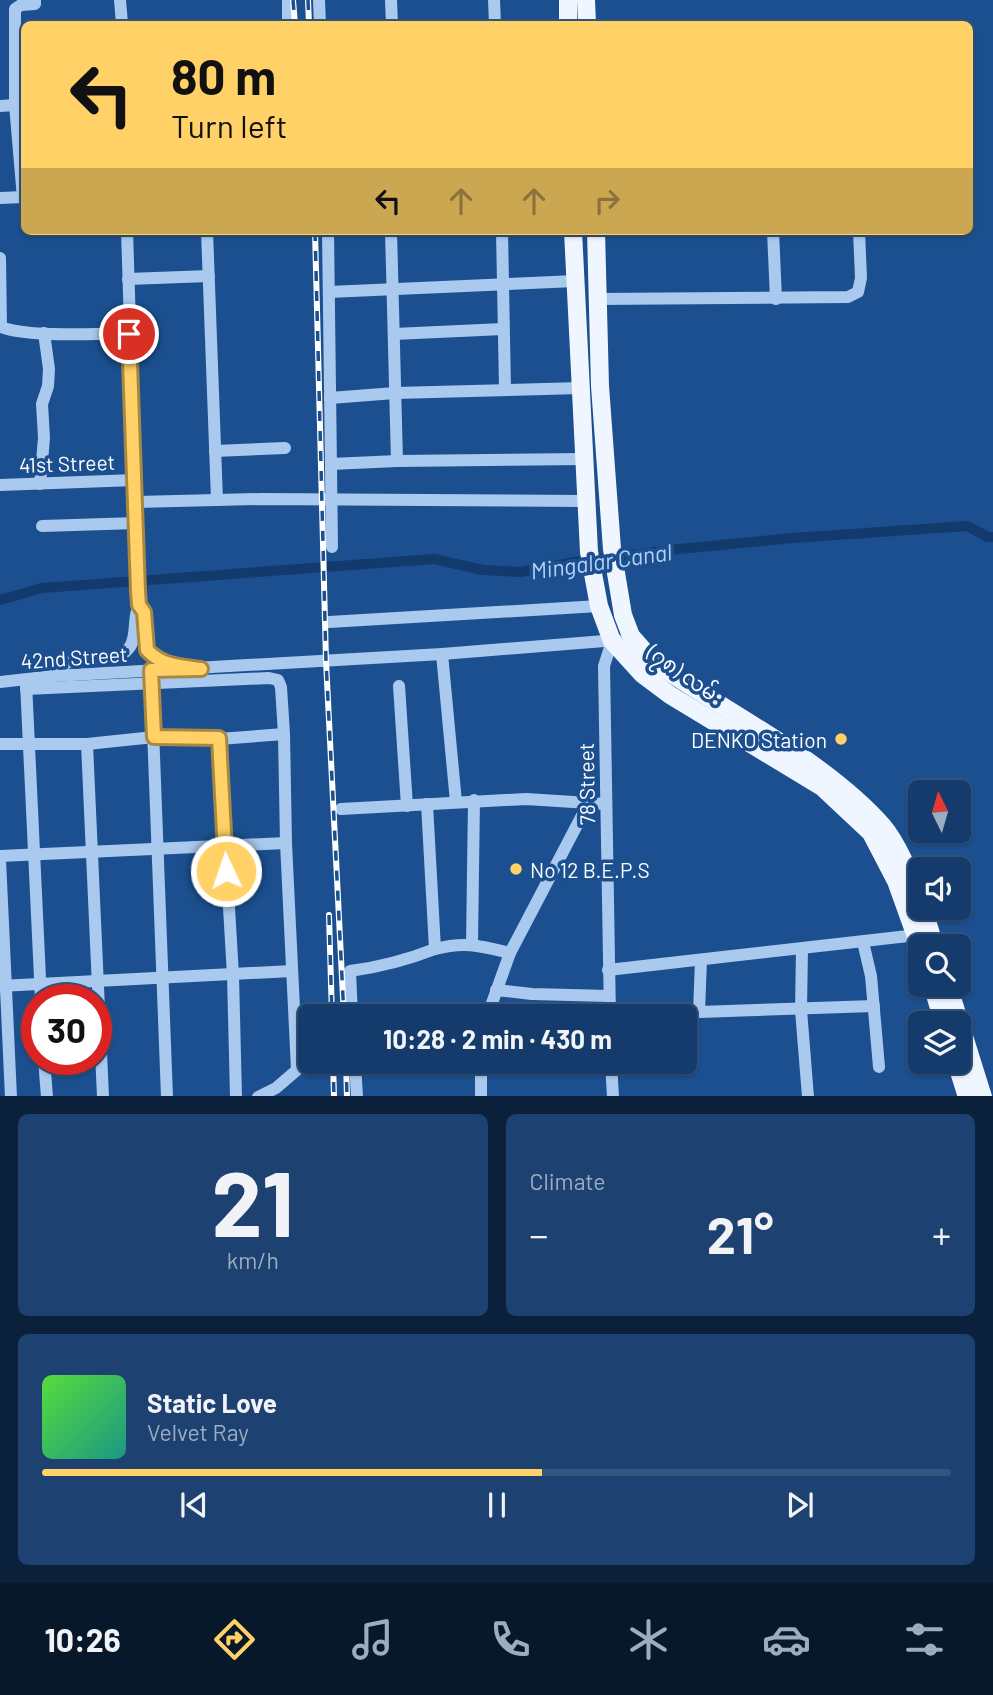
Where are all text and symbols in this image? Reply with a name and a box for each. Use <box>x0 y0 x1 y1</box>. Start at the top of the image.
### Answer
text: 80 m <box>171 46 276 105</box>
icon: left <box>56 49 147 140</box>
text: Turn left <box>171 106 288 144</box>
icon: left <box>369 182 407 220</box>
icon: ahead <box>442 182 480 220</box>
icon: ahead <box>515 182 553 220</box>
icon: right <box>588 182 626 220</box>
pin <box>99 304 159 364</box>
icon: arrive <box>110 315 148 353</box>
street label: 41st Street <box>18 449 116 477</box>
water label: Mingalar Canal <box>528 537 674 585</box>
street label: (၇၈) လမ်း <box>639 636 730 714</box>
street label: 42nd Street <box>20 641 128 673</box>
place label: DENKO Station <box>691 727 827 752</box>
marker: DENKO Station <box>833 731 849 747</box>
street label: 78 Street <box>573 743 599 825</box>
north arrow <box>908 780 971 844</box>
map controls <box>908 780 971 1074</box>
position arrow <box>189 834 263 908</box>
place label: No 12 B.E.P.S <box>530 857 650 882</box>
button: sound <box>908 857 971 920</box>
marker: No 12 B.E.P.S <box>508 861 524 877</box>
button: search <box>908 934 971 997</box>
speed limit sign: 30 <box>21 984 112 1075</box>
button: layers <box>908 1011 971 1074</box>
text: 10:28 · 2 min · 430 m <box>383 1023 612 1054</box>
text: 21 <box>211 1146 294 1255</box>
text: Climate <box>530 1167 606 1195</box>
text: 21° <box>707 1202 774 1264</box>
text: − <box>530 1211 549 1257</box>
text: + <box>932 1211 951 1257</box>
text: km/h <box>227 1246 279 1274</box>
text: Static Love <box>147 1387 277 1418</box>
text: Velvet Ray <box>147 1418 249 1446</box>
icon: previous <box>175 1486 213 1524</box>
icon: pause <box>478 1486 516 1524</box>
icon: next <box>781 1486 819 1524</box>
icon: directions <box>210 1615 259 1664</box>
icon: music <box>348 1615 397 1664</box>
icon: phone <box>486 1615 535 1664</box>
icon: climate <box>624 1615 673 1664</box>
icon: car <box>762 1615 811 1664</box>
icon: filters <box>900 1615 949 1664</box>
text: 10:26 <box>44 1620 121 1658</box>

